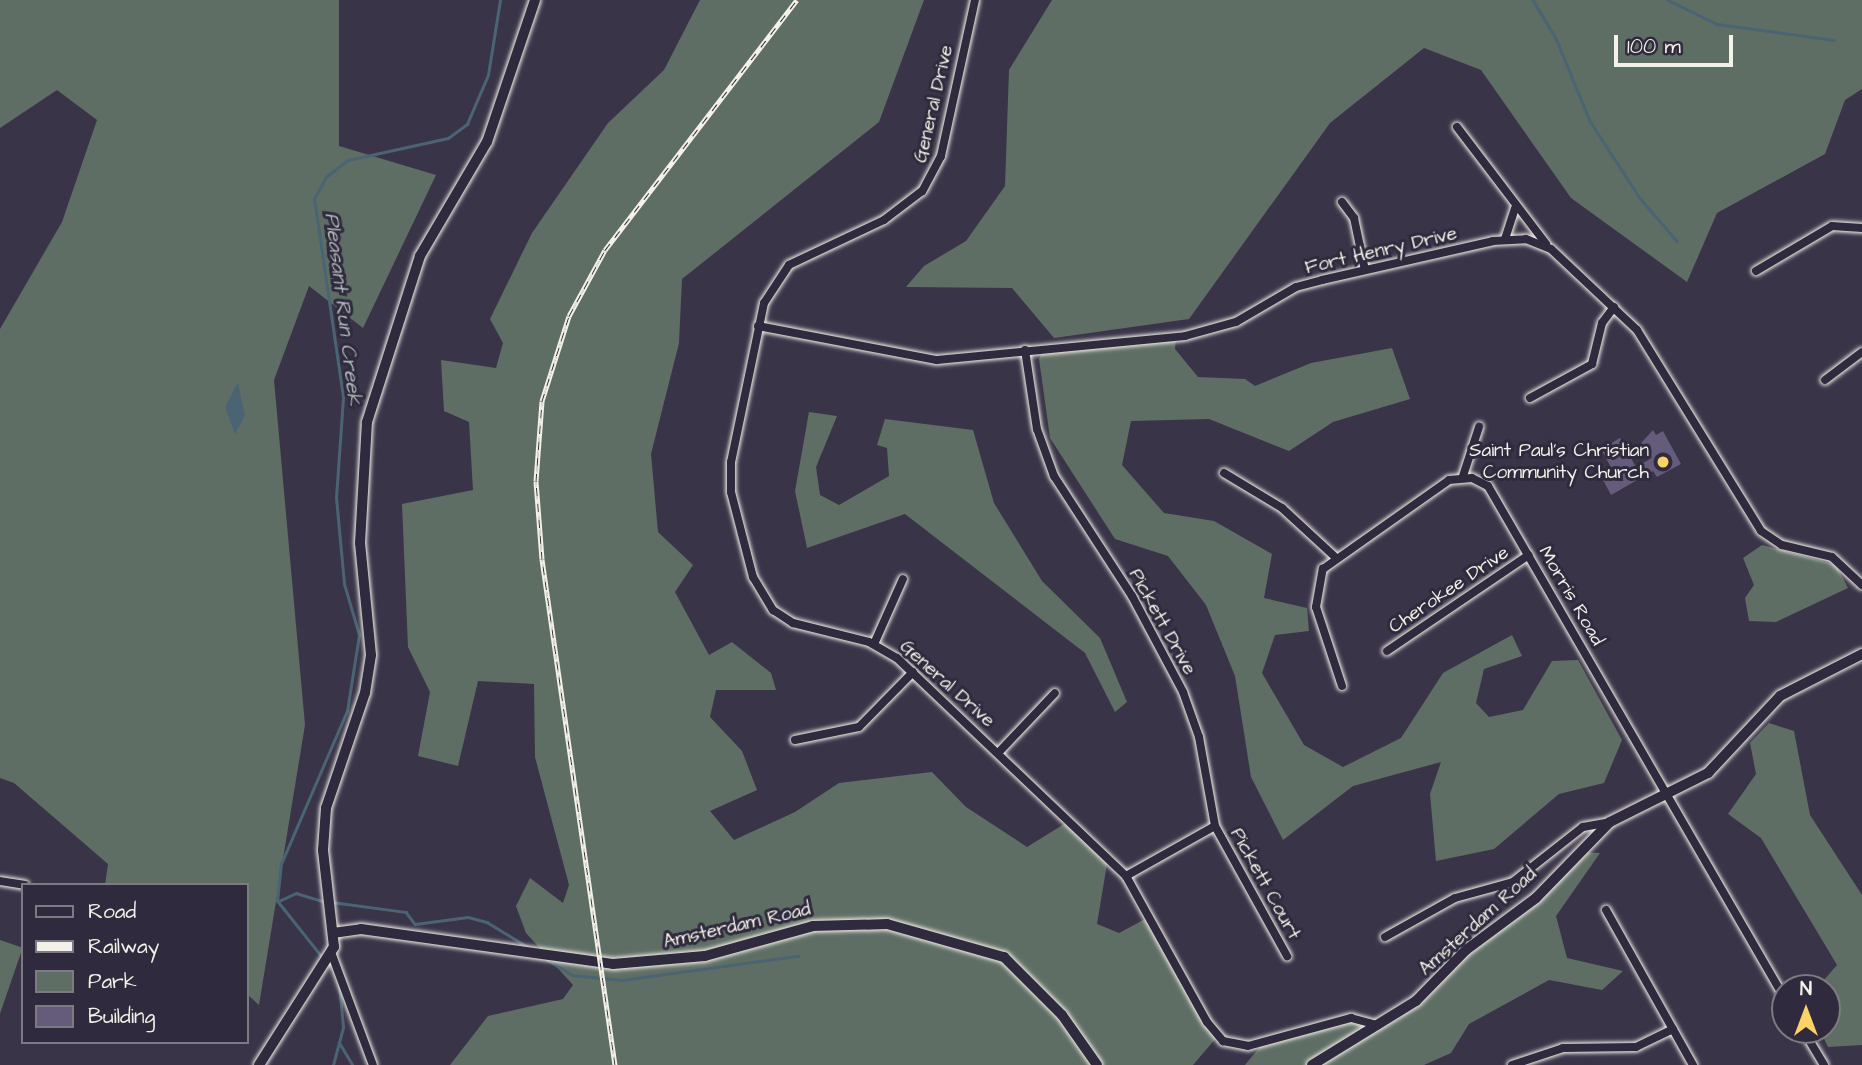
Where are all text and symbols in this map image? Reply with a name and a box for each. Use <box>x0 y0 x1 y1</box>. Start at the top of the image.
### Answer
scale bar <box>1617 21 1736 65</box>
text: 100 m <box>1627 32 1681 61</box>
street label: General Drive <box>909 43 959 165</box>
water label: Pleasant Run Creek <box>319 211 367 407</box>
street label: Fort Henry Drive <box>1303 222 1459 280</box>
place label: Saint Paul’s Christian Community Church <box>1469 440 1649 484</box>
marker: Saint Paul’s Christian Community Church <box>1655 454 1671 470</box>
street label: Cherokee Drive <box>1385 541 1513 639</box>
street label: Morris Road <box>1533 542 1609 650</box>
street label: Pickett Drive <box>1123 565 1201 679</box>
street label: General Drive <box>895 635 999 733</box>
street label: Pickett Court <box>1225 824 1305 944</box>
street label: Amsterdam Road <box>1414 863 1542 981</box>
legend <box>21 883 248 1044</box>
text: Road <box>88 897 136 926</box>
street label: Amsterdam Road <box>661 898 813 954</box>
text: Railway <box>88 932 159 961</box>
text: Park <box>88 967 137 996</box>
north arrow <box>1771 974 1841 1044</box>
text: N <box>1800 976 1812 1003</box>
text: Building <box>88 1002 155 1031</box>

